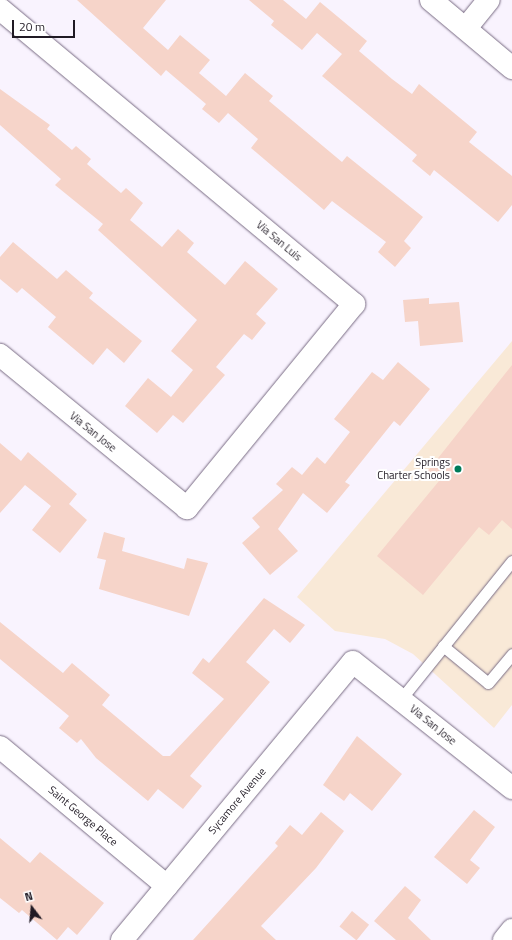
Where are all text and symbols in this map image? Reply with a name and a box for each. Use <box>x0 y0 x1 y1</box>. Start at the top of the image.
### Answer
scale bar <box>14 12 77 38</box>
text: 20 m <box>19 17 45 36</box>
street label: Via San Luis <box>254 218 304 264</box>
street label: Via San Jose <box>67 409 119 455</box>
place label: Springs Charter Schools <box>377 456 450 482</box>
marker: Springs Charter Schools <box>453 464 463 474</box>
street label: Via San Jose <box>407 702 459 748</box>
street label: Sycamore Avenue <box>205 765 269 837</box>
street label: Saint George Place <box>46 783 120 849</box>
north arrow <box>12 888 52 928</box>
text: N <box>23 888 35 905</box>

